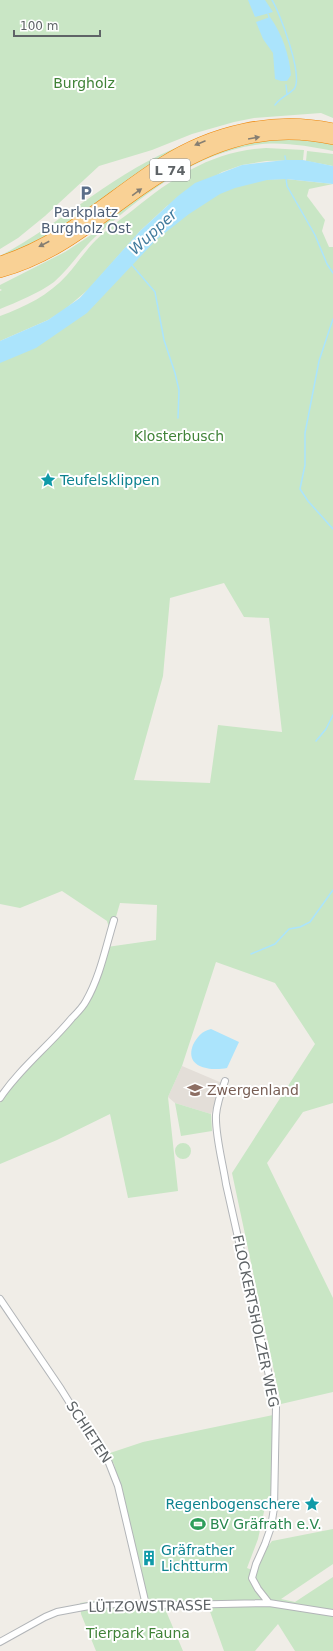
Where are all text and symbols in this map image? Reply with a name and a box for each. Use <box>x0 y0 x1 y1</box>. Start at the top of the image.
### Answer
scale bar <box>14 12 100 38</box>
text: 100 m <box>20 19 58 33</box>
park label: Burgholz <box>53 75 115 91</box>
one-way arrow <box>248 134 260 140</box>
one-way arrow <box>194 140 206 146</box>
road number: L 74 <box>150 159 190 181</box>
parking icon: Parkplatz Burgholz Ost <box>77 184 95 202</box>
one-way arrow <box>132 188 143 196</box>
place label: Parkplatz Burgholz Ost <box>41 204 131 236</box>
water label: Wupper <box>125 205 181 259</box>
one-way arrow <box>38 241 50 247</box>
park label: Klosterbusch <box>134 428 224 444</box>
place icon: Teufelsklippen <box>39 471 57 489</box>
place label: Teufelsklippen <box>59 472 160 488</box>
school or university icon: Zwergenland <box>186 1081 204 1099</box>
place label: Zwergenland <box>207 1082 299 1098</box>
street label: FLOCKERTSHOLZER WEG <box>230 1233 282 1409</box>
street label: SCHIETEN <box>63 1398 115 1466</box>
place icon: Regenbogenschere <box>303 1495 321 1513</box>
place label: Regenbogenschere <box>166 1496 300 1512</box>
sports icon: BV Gräfrath e.V. <box>189 1515 207 1533</box>
place label: BV Gräfrath e.V. <box>210 1516 322 1532</box>
place label: Gräfrather Lichtturm <box>161 1542 234 1574</box>
building icon: Gräfrather Lichtturm <box>140 1549 158 1567</box>
street label: LÜTZOWSTRASSE <box>88 1596 212 1615</box>
park label: Tierpark Fauna <box>85 1625 190 1641</box>

